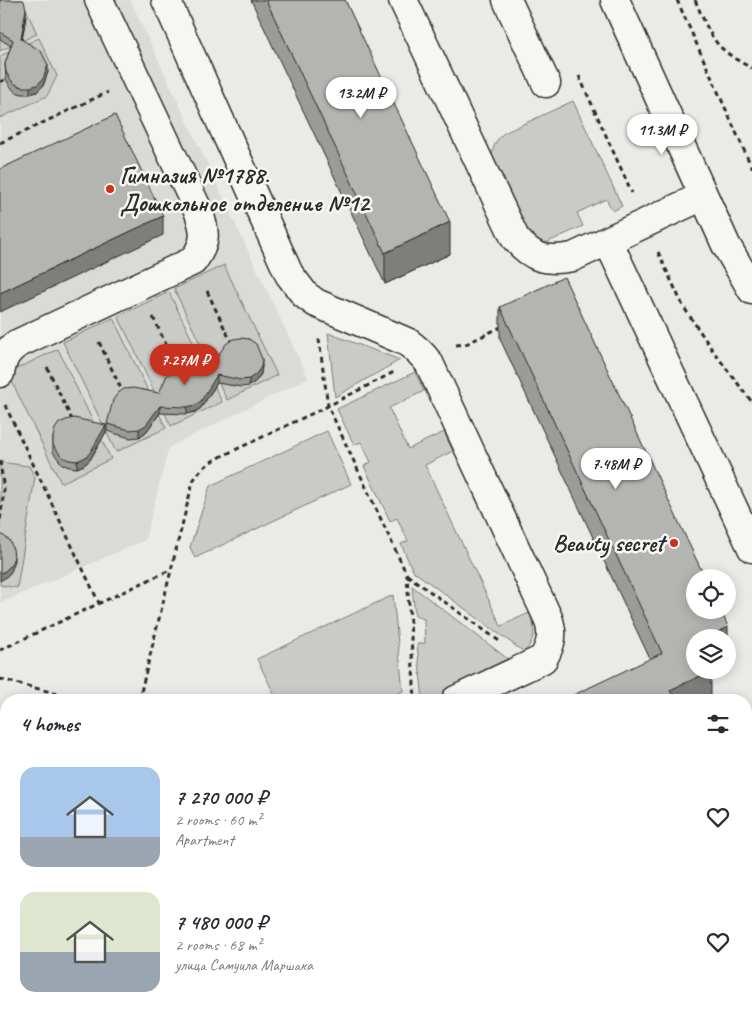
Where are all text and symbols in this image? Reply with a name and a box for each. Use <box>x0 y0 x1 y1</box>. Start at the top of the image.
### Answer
pin: 13.2M ₽ <box>315 76 407 119</box>
text: 13.2M ₽ <box>337 83 385 103</box>
pin: 11.3M ₽ <box>616 114 708 156</box>
text: 11.3M ₽ <box>638 120 686 140</box>
place label: Гимназия №1788. Дошкольное отделение №12 <box>120 160 371 218</box>
marker: Гимназия №1788. Дошкольное отделение №12 <box>104 183 116 195</box>
pin: 7.27M ₽ <box>139 344 231 386</box>
text: 7.27M ₽ <box>161 350 209 370</box>
pin: 7.48M ₽ <box>570 448 662 490</box>
text: 7.48M ₽ <box>592 454 640 474</box>
place label: Beauty secret <box>553 528 668 558</box>
marker: Beauty secret <box>668 537 680 549</box>
map controls <box>686 569 736 679</box>
button: locate <box>686 569 736 619</box>
button: layers <box>686 629 736 679</box>
icon: filters <box>704 710 732 738</box>
text: 4 homes <box>20 711 79 737</box>
text: 7 270 000 ₽ <box>175 784 267 810</box>
icon: home <box>60 787 120 847</box>
icon: heart <box>704 803 732 831</box>
text: 2 rooms · 60 m² <box>175 810 261 830</box>
text: Apartment <box>175 830 234 850</box>
text: 7 480 000 ₽ <box>175 909 267 935</box>
icon: home <box>60 912 120 972</box>
icon: heart <box>704 928 732 956</box>
text: 2 rooms · 68 m² <box>175 935 261 955</box>
text: улица Самуила Маршака <box>175 955 313 975</box>

